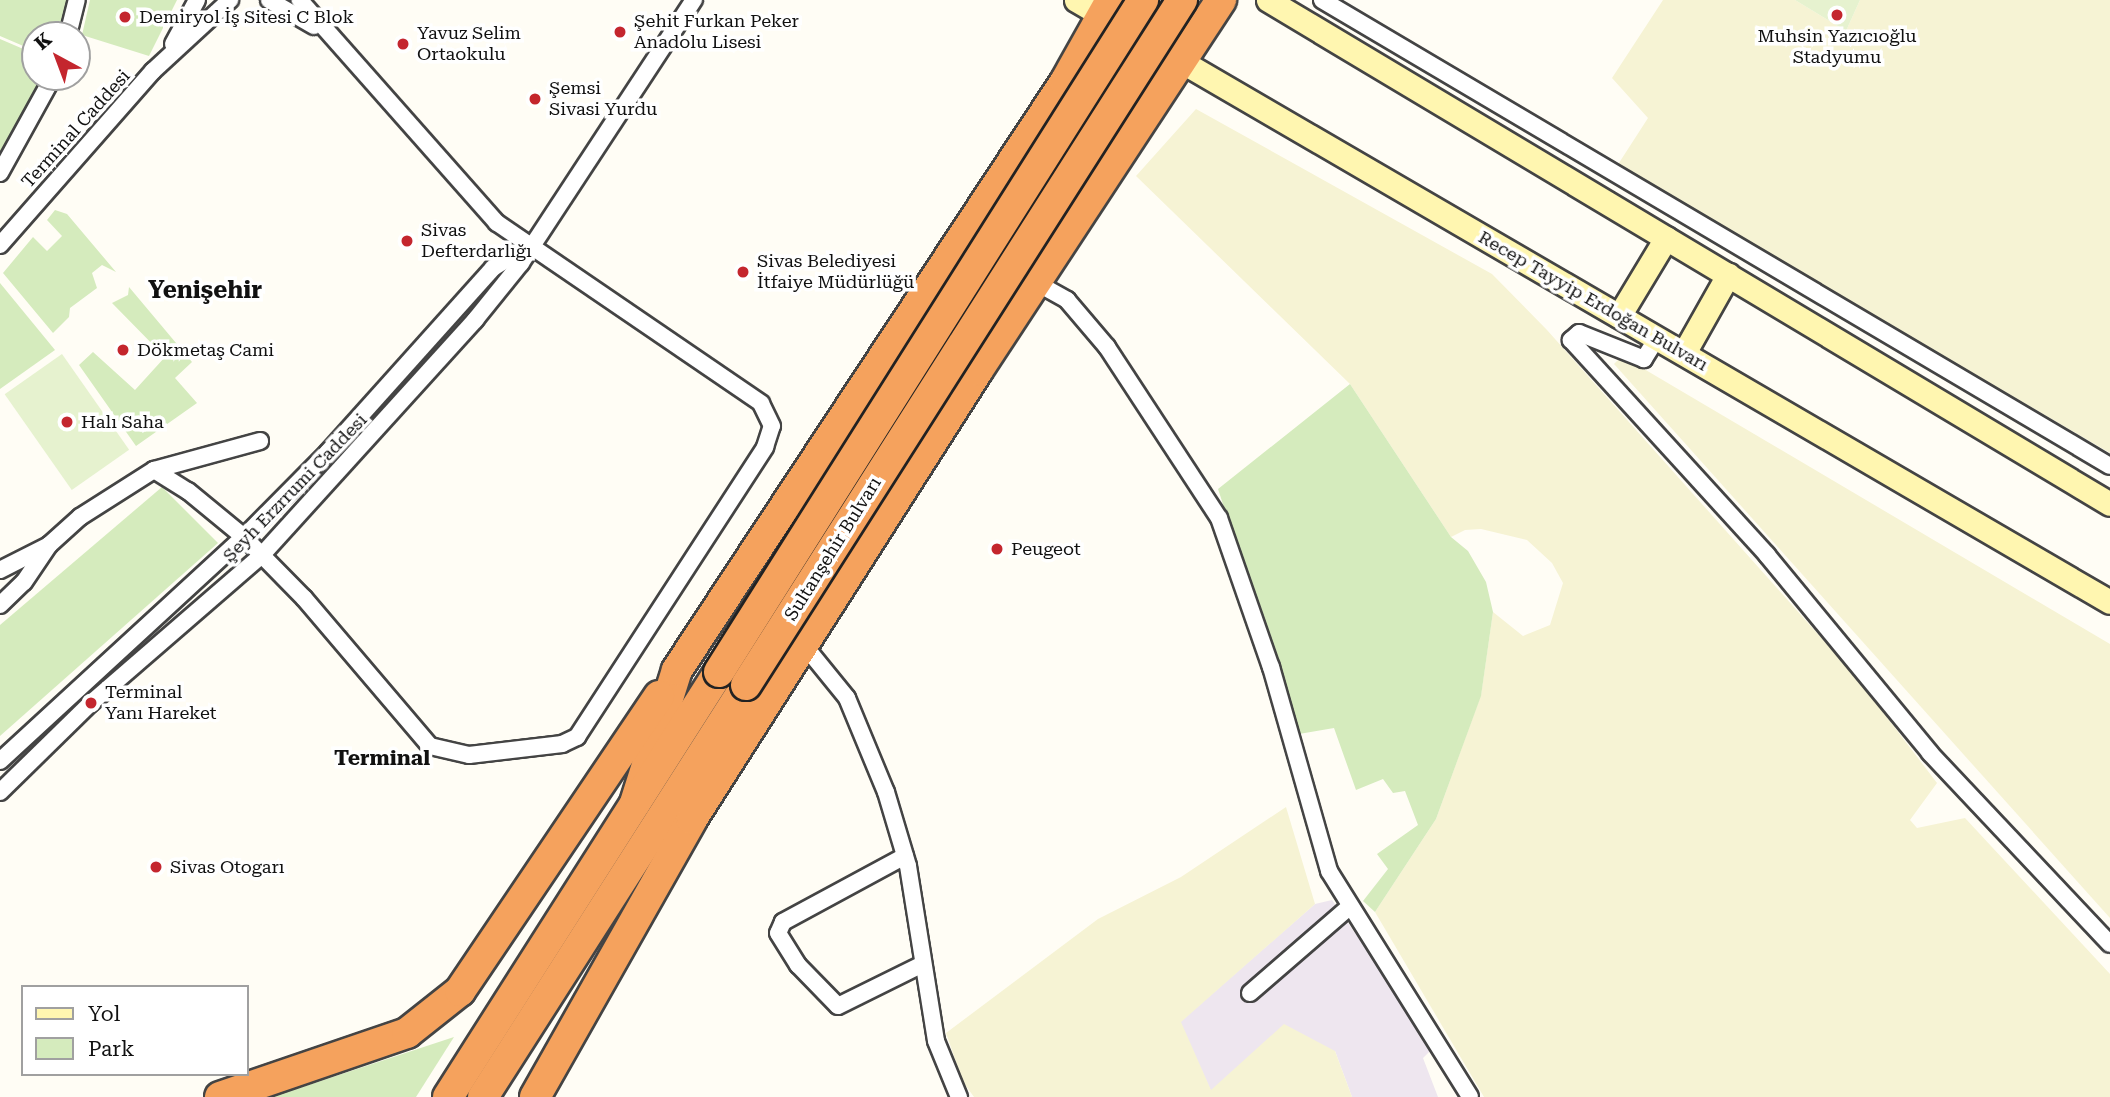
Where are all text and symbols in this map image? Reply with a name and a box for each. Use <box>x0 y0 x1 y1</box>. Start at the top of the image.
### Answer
place label: Demiryol İş Sitesi C Blok <box>139 6 354 28</box>
marker: Muhsin Yazıcıoğlu Stadyumu <box>1829 7 1845 23</box>
marker: Demiryol İş Sitesi C Blok <box>117 9 133 25</box>
place label: Şehit Furkan Peker Anadolu Lisesi <box>634 11 799 54</box>
north arrow <box>21 21 91 91</box>
place label: Yavuz Selim Ortaokulu <box>417 23 521 66</box>
marker: Şehit Furkan Peker Anadolu Lisesi <box>612 24 628 40</box>
place label: Muhsin Yazıcıoğlu Stadyumu <box>1757 26 1917 68</box>
text: K <box>30 28 56 55</box>
marker: Yavuz Selim Ortaokulu <box>395 36 411 52</box>
street label: Terminal Caddesi <box>17 65 135 193</box>
place label: Şemsi Sivasi Yurdu <box>549 78 657 120</box>
marker: Şemsi Sivasi Yurdu <box>527 91 543 107</box>
place label: Sivas Defterdarlığı <box>421 220 532 262</box>
street label: Recep Tayyip Erdoğan Bulvarı <box>1474 226 1712 376</box>
marker: Sivas Defterdarlığı <box>399 233 415 249</box>
place label: Sivas Belediyesi İtfaiye Müdürlüğü <box>757 251 914 294</box>
marker: Sivas Belediyesi İtfaiye Müdürlüğü <box>735 264 751 280</box>
district label: Yenişehir <box>148 277 262 305</box>
place label: Dökmetaş Cami <box>137 339 274 361</box>
marker: Dökmetaş Cami <box>115 342 131 358</box>
street label: Şeyh Erzrrumi Caddesi <box>219 409 371 567</box>
place label: Halı Saha <box>81 411 164 433</box>
marker: Halı Saha <box>59 414 75 430</box>
street label: Sultanşehir Bulvarı <box>780 473 886 625</box>
place label: Peugeot <box>1011 538 1081 560</box>
marker: Peugeot <box>989 541 1005 557</box>
place label: Terminal Yanı Hareket <box>105 682 217 724</box>
marker: Terminal Yanı Hareket <box>83 695 99 711</box>
district label: Terminal <box>334 745 430 771</box>
place label: Sivas Otogarı <box>170 856 285 878</box>
marker: Sivas Otogarı <box>148 859 164 875</box>
legend <box>21 985 248 1076</box>
text: Yol <box>88 1002 120 1026</box>
text: Park <box>88 1037 134 1061</box>

